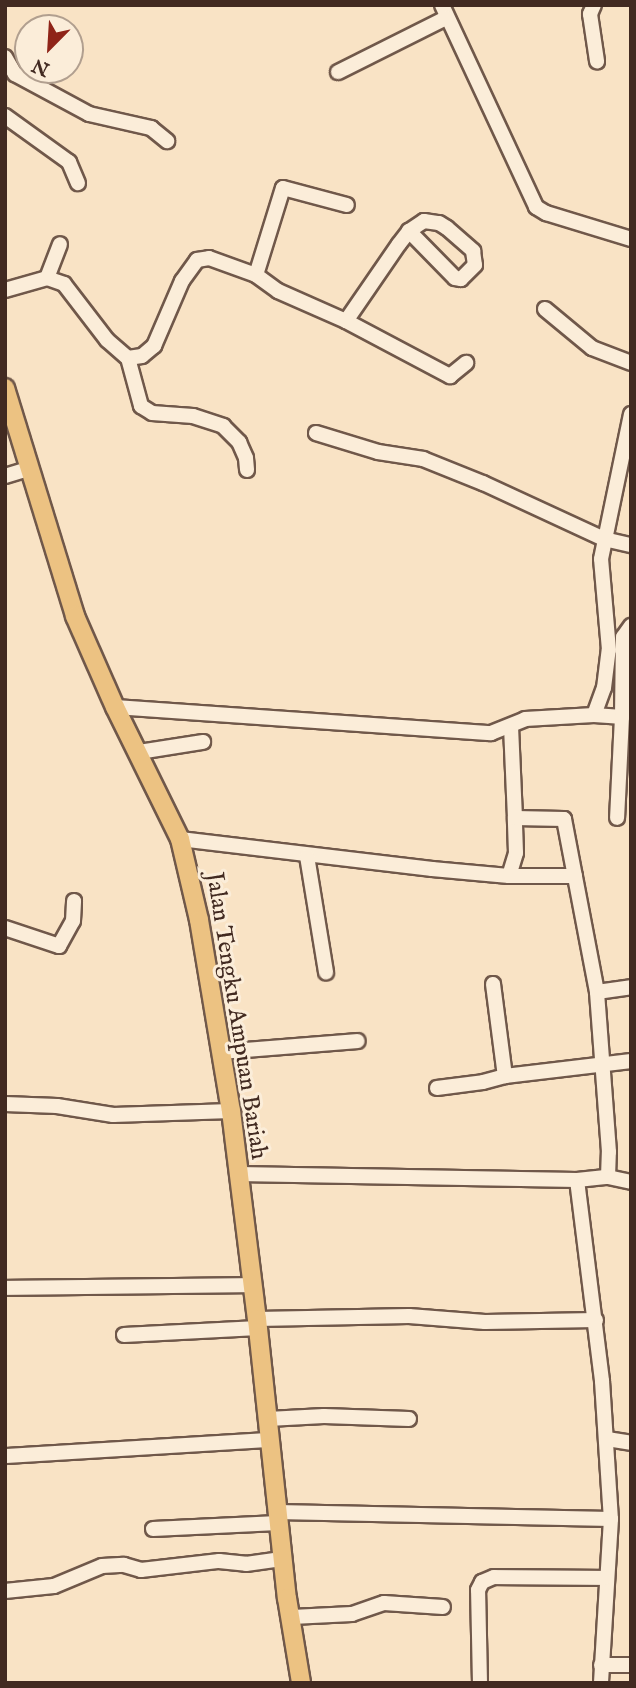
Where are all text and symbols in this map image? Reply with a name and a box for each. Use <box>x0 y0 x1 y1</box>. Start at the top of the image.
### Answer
north arrow <box>14 14 84 84</box>
text: N <box>29 52 54 81</box>
street label: Jalan Tengku Ampuan Bariah <box>199 870 273 1162</box>

